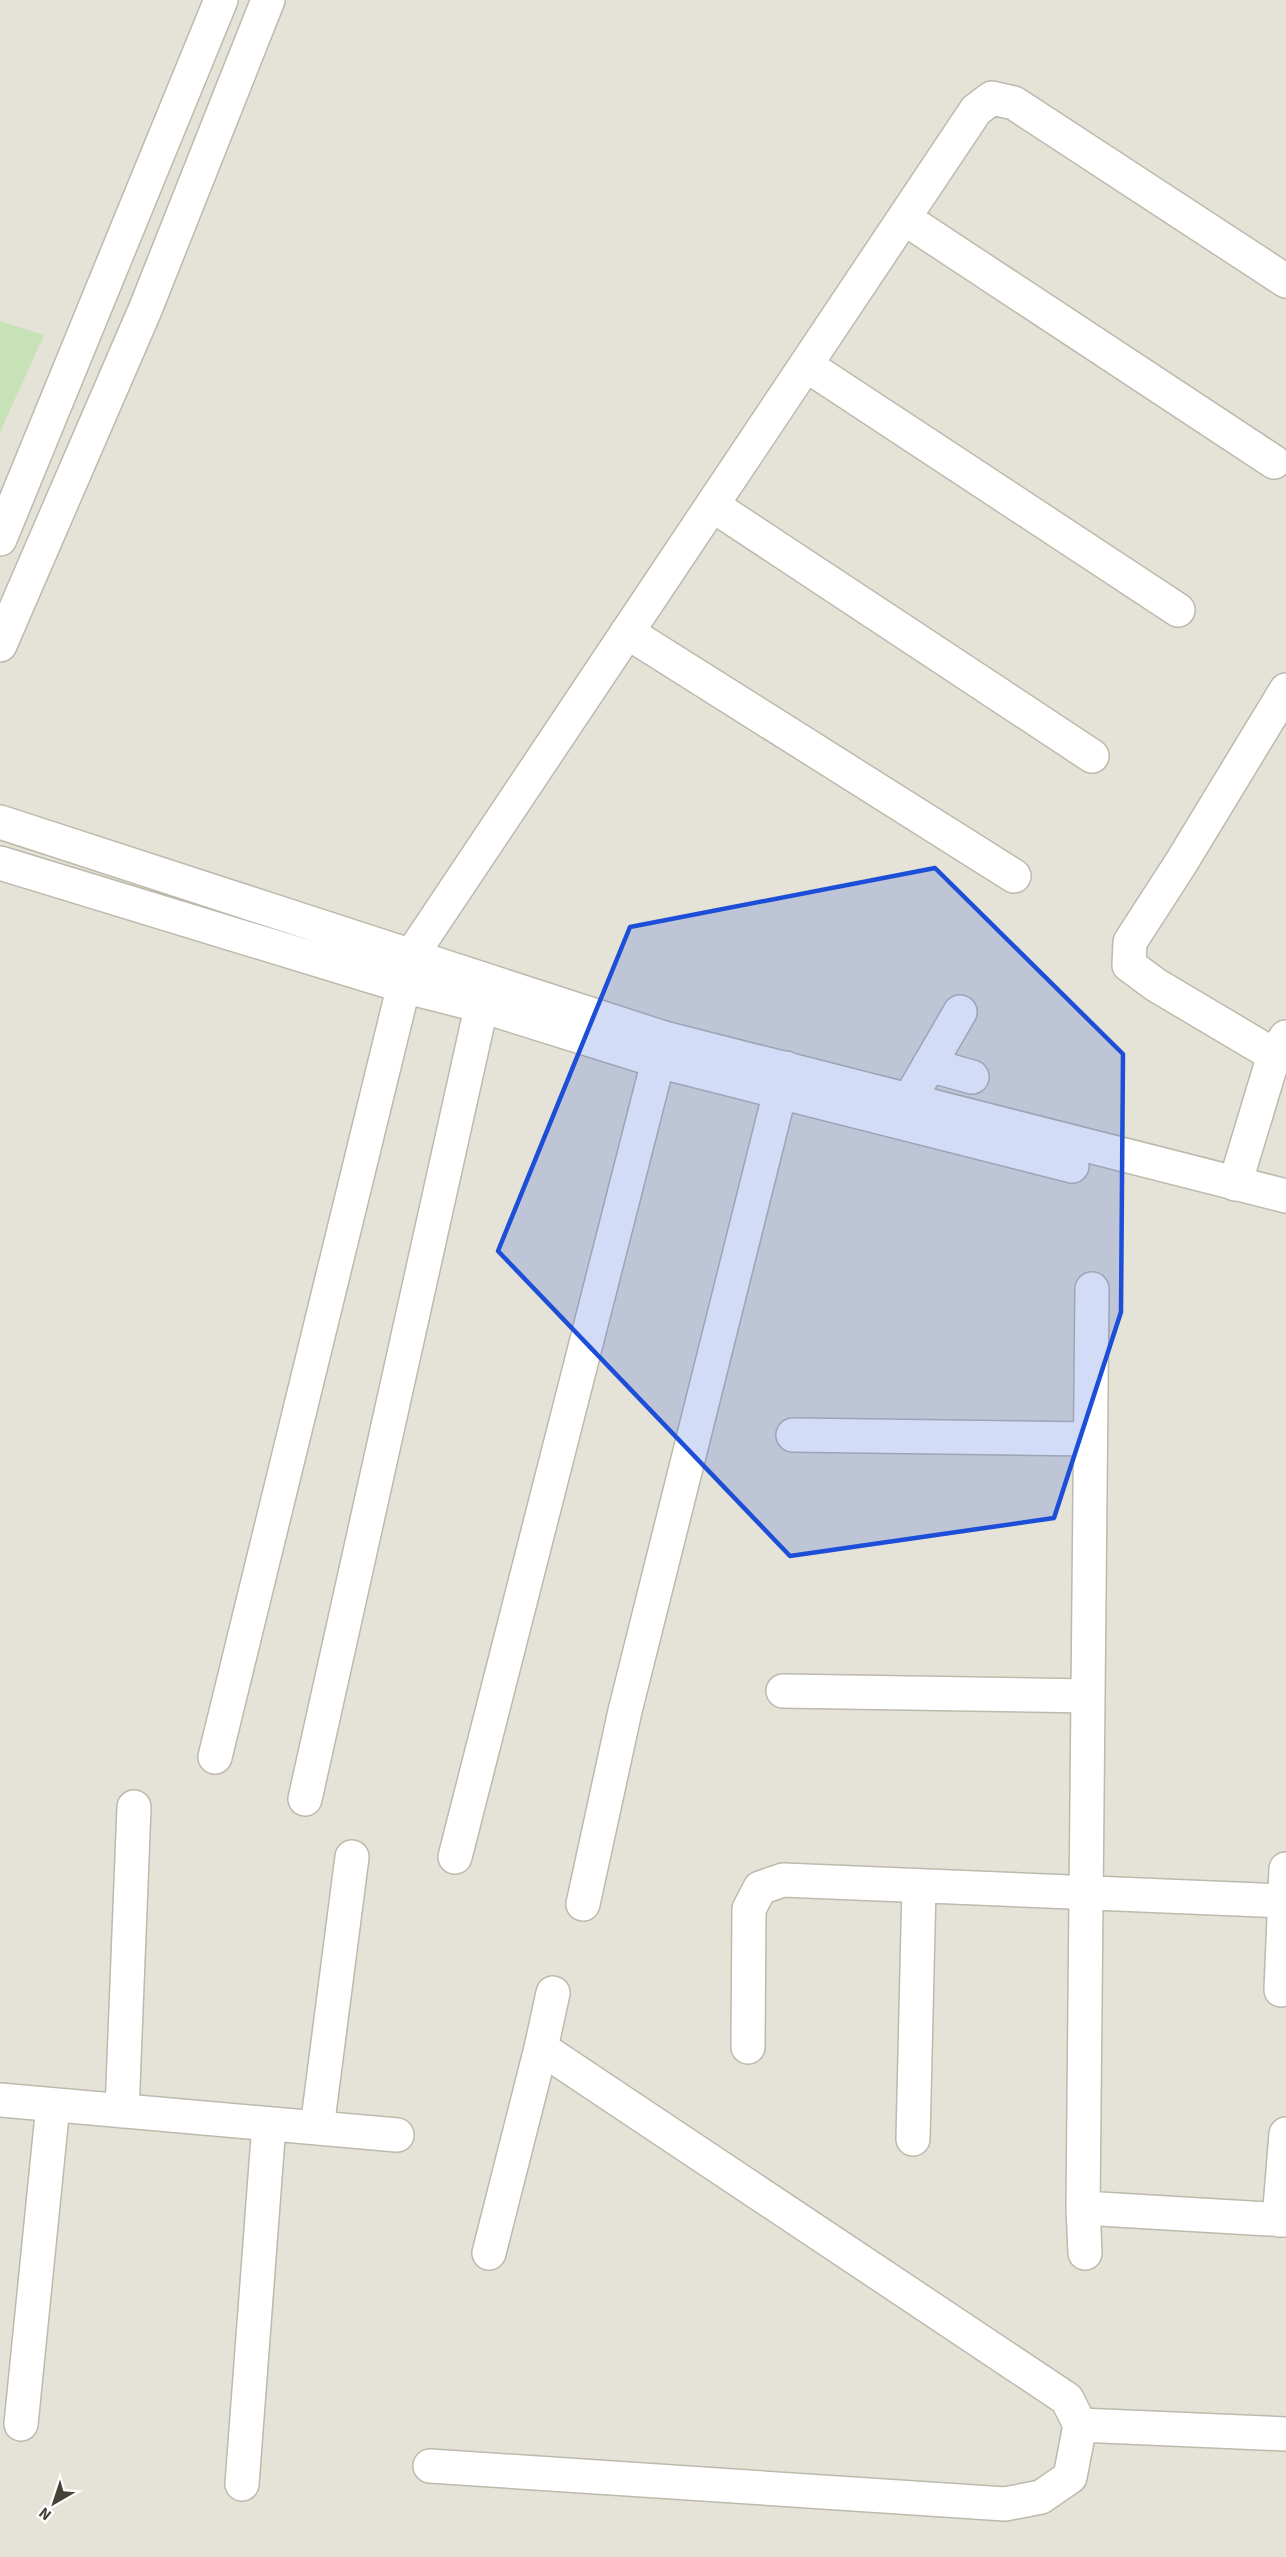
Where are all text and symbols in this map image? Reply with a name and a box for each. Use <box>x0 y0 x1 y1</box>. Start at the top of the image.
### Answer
north arrow <box>24 2473 84 2533</box>
text: N <box>34 2502 56 2526</box>

